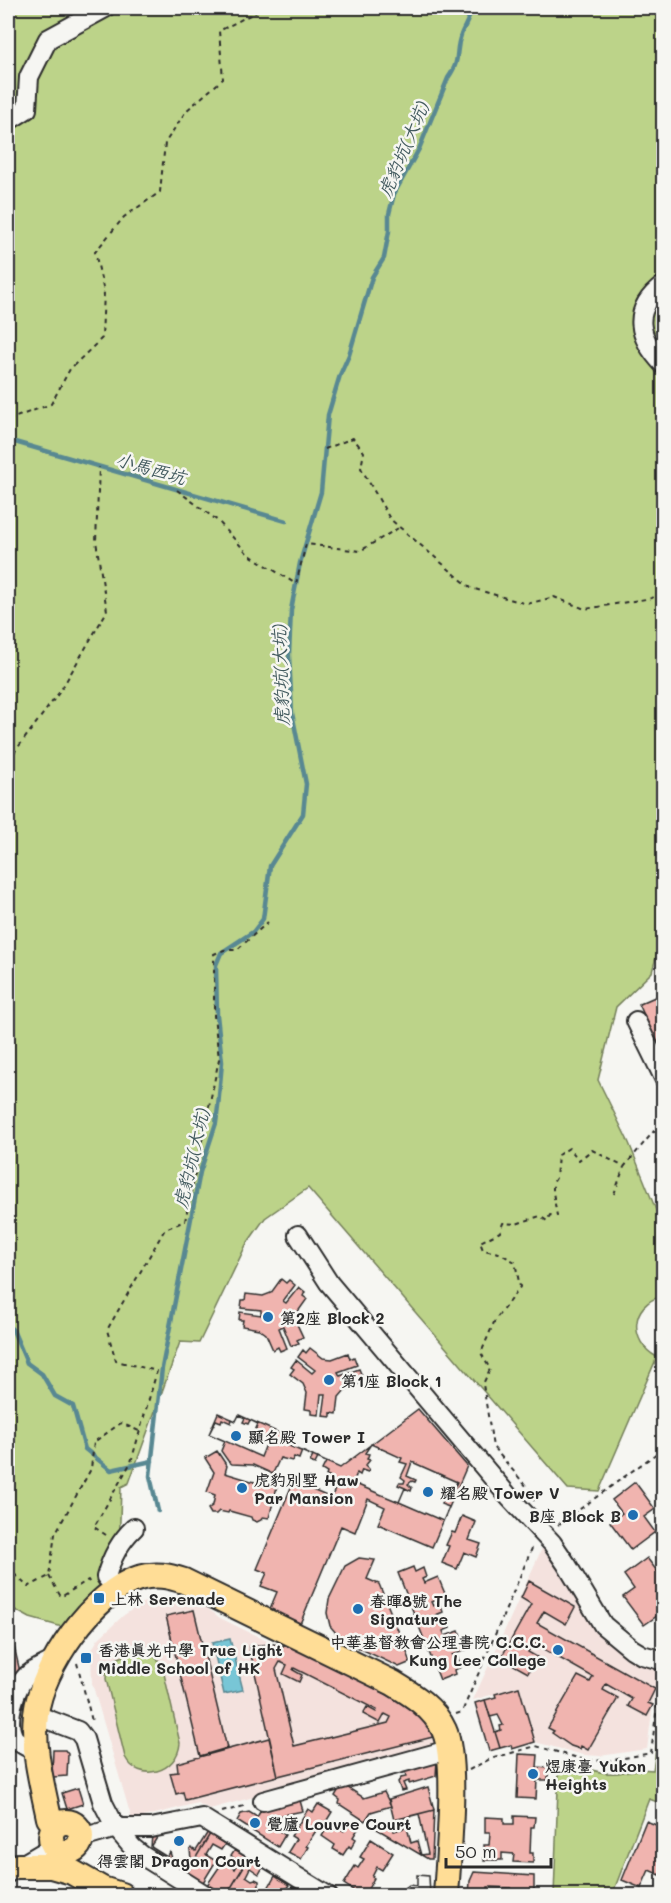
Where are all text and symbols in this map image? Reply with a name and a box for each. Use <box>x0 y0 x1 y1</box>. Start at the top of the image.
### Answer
water label: 虎豹坑(大坑) <box>372 97 434 201</box>
water label: 小馬西坑 <box>113 447 191 490</box>
water label: 虎豹坑(大坑) <box>266 623 294 727</box>
water label: 虎豹坑(大坑) <box>168 1105 214 1211</box>
place label: 第2座 Block 2 <box>280 1307 384 1328</box>
marker: 第2座 Block 2 <box>261 1310 275 1324</box>
place label: 第1座 Block 1 <box>341 1370 442 1391</box>
marker: 第1座 Block 1 <box>322 1373 336 1387</box>
place label: 顯名殿 Tower I <box>248 1426 365 1447</box>
marker: 顯名殿 Tower I <box>229 1429 243 1443</box>
place label: 虎豹別墅 Haw Par Mansion <box>254 1469 359 1508</box>
marker: 虎豹別墅 Haw Par Mansion <box>235 1481 249 1495</box>
place label: 耀名殿 Tower V <box>440 1482 559 1503</box>
marker: 耀名殿 Tower V <box>421 1485 435 1499</box>
place label: B座 Block B <box>529 1505 621 1526</box>
marker: B座 Block B <box>626 1508 640 1522</box>
place label: 上林 Serenade <box>111 1588 225 1609</box>
place label: 春暉8號 The Signature <box>370 1590 462 1629</box>
marker: 上林 Serenade <box>92 1591 106 1605</box>
marker: 春暉8號 The Signature <box>351 1602 365 1616</box>
place label: 中華基督教會公理書院 C.C.C. Kung Lee College <box>330 1631 546 1670</box>
place label: 香港真光中學 True Light Middle School of HK <box>98 1639 283 1678</box>
marker: 中華基督教會公理書院 C.C.C. Kung Lee College <box>551 1643 565 1657</box>
marker: 香港真光中學 True Light Middle School of HK <box>79 1651 93 1665</box>
place label: 煜康臺 Yukon Heights <box>545 1755 646 1794</box>
marker: 煜康臺 Yukon Heights <box>526 1767 540 1781</box>
place label: 覺廬 Louvre Court <box>267 1813 411 1834</box>
marker: 覺廬 Louvre Court <box>248 1816 262 1830</box>
scale bar <box>446 1831 551 1869</box>
marker: 得雲閣 Dragon Court <box>172 1834 186 1848</box>
text: 50 m <box>455 1839 497 1863</box>
place label: 得雲閣 Dragon Court <box>97 1850 261 1871</box>

